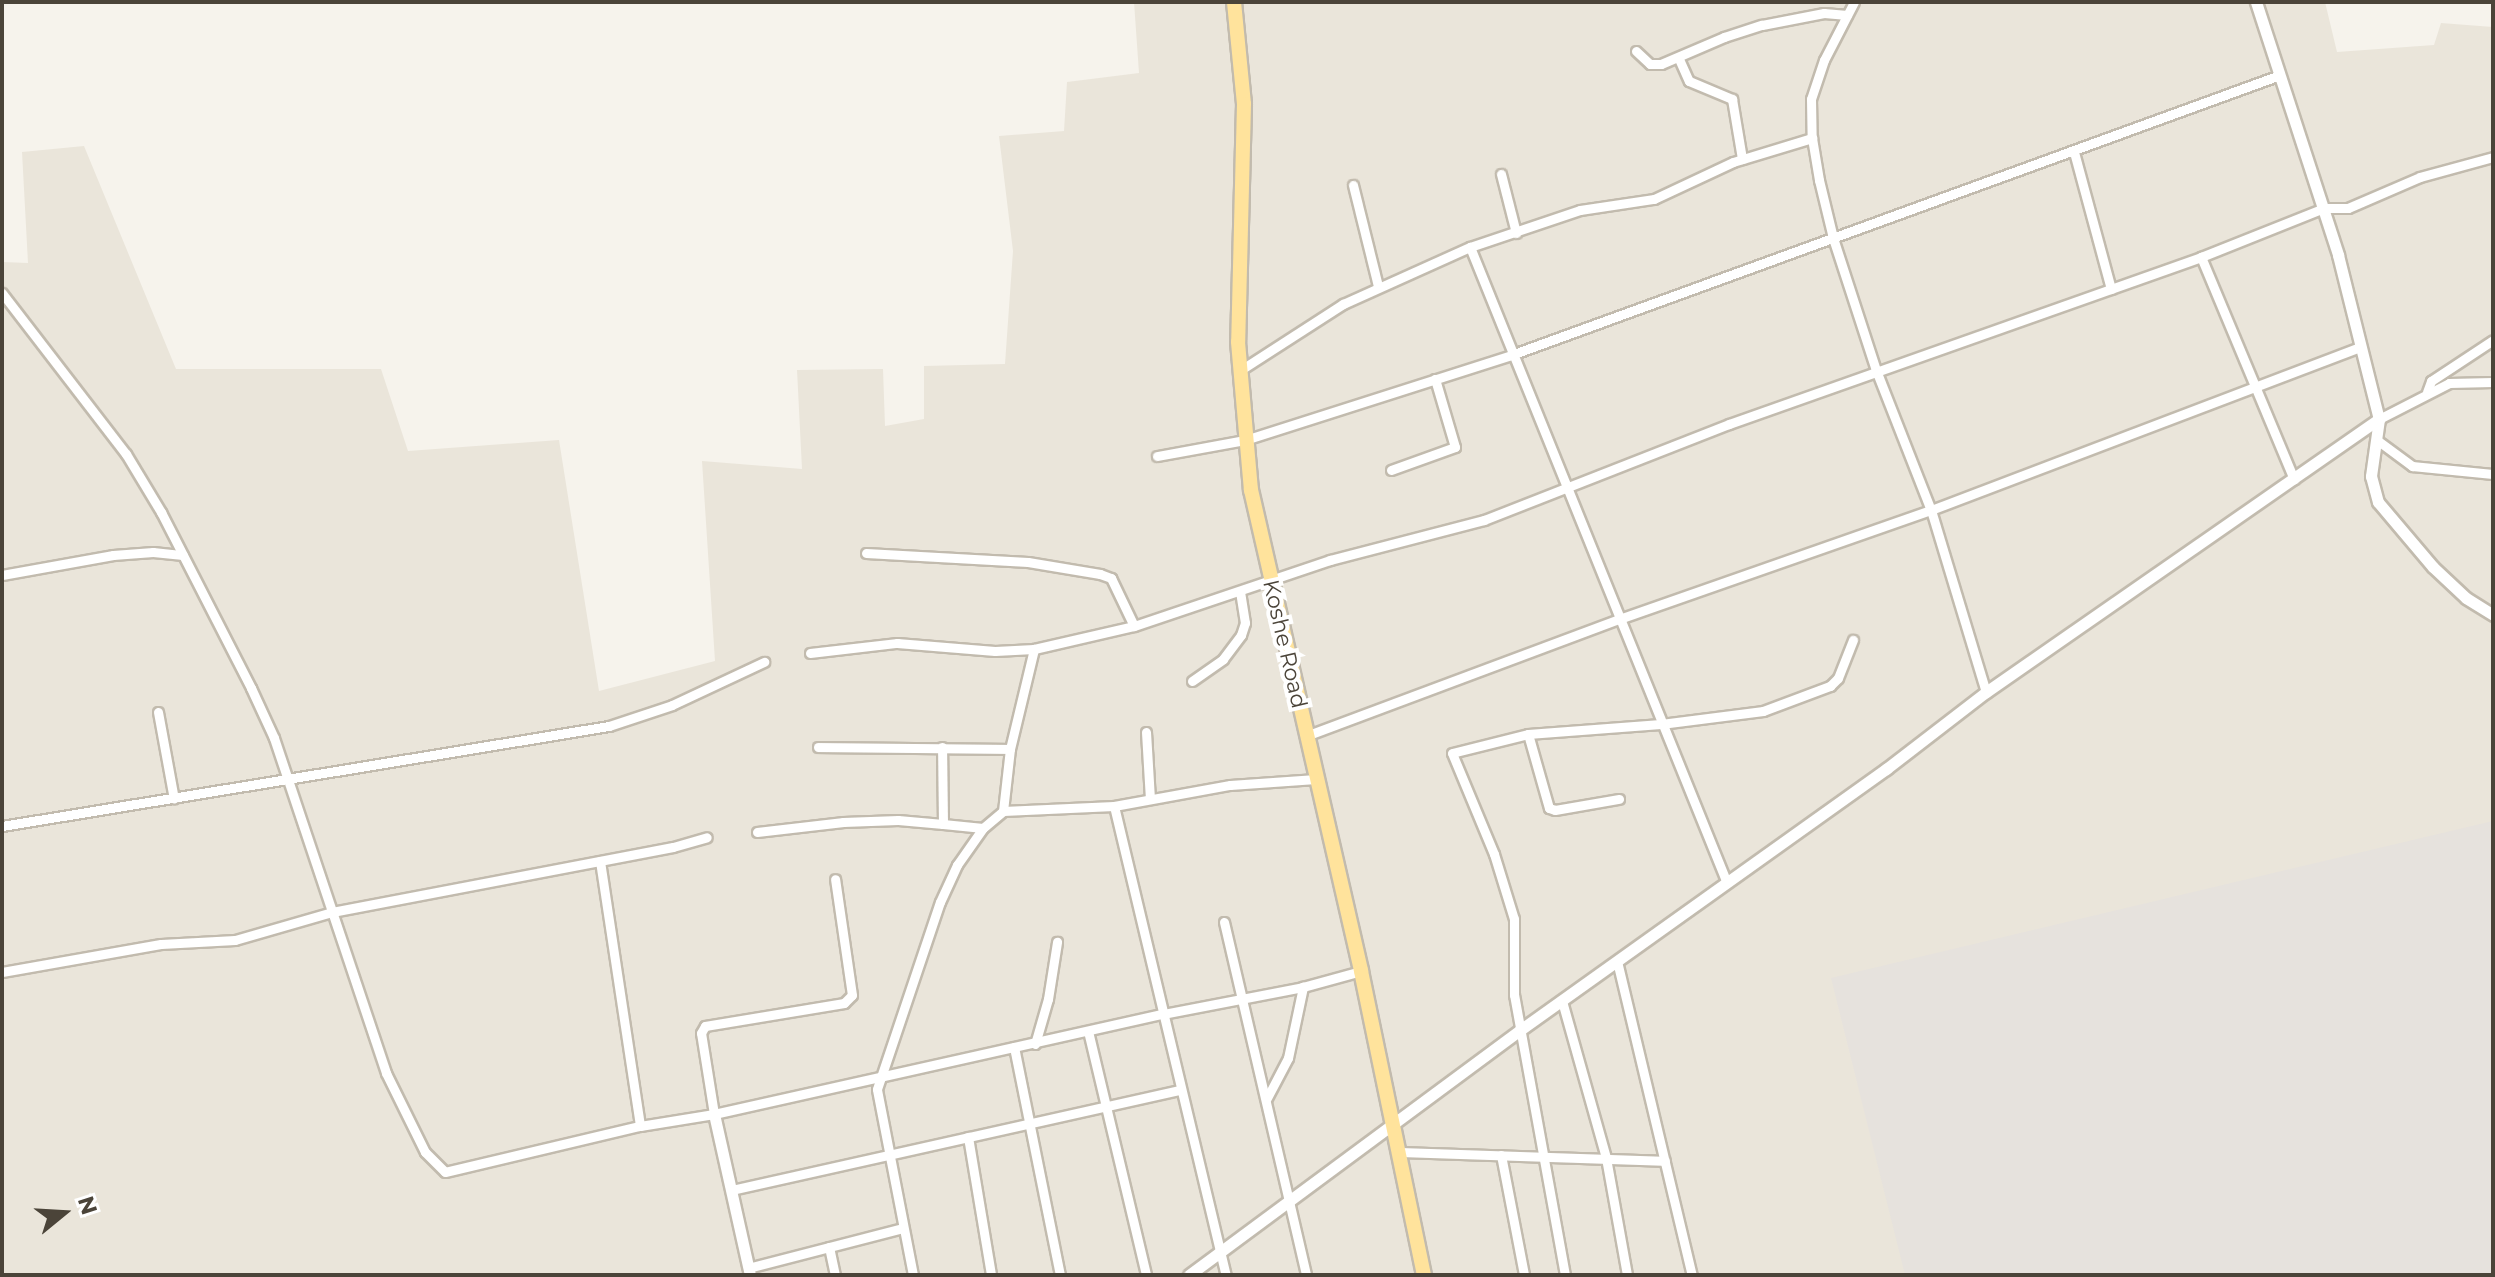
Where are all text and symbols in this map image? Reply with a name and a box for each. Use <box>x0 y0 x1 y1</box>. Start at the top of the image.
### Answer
street label: Koshe Road <box>1257 577 1313 711</box>
north arrow <box>24 1173 104 1253</box>
text: N <box>72 1193 103 1218</box>

